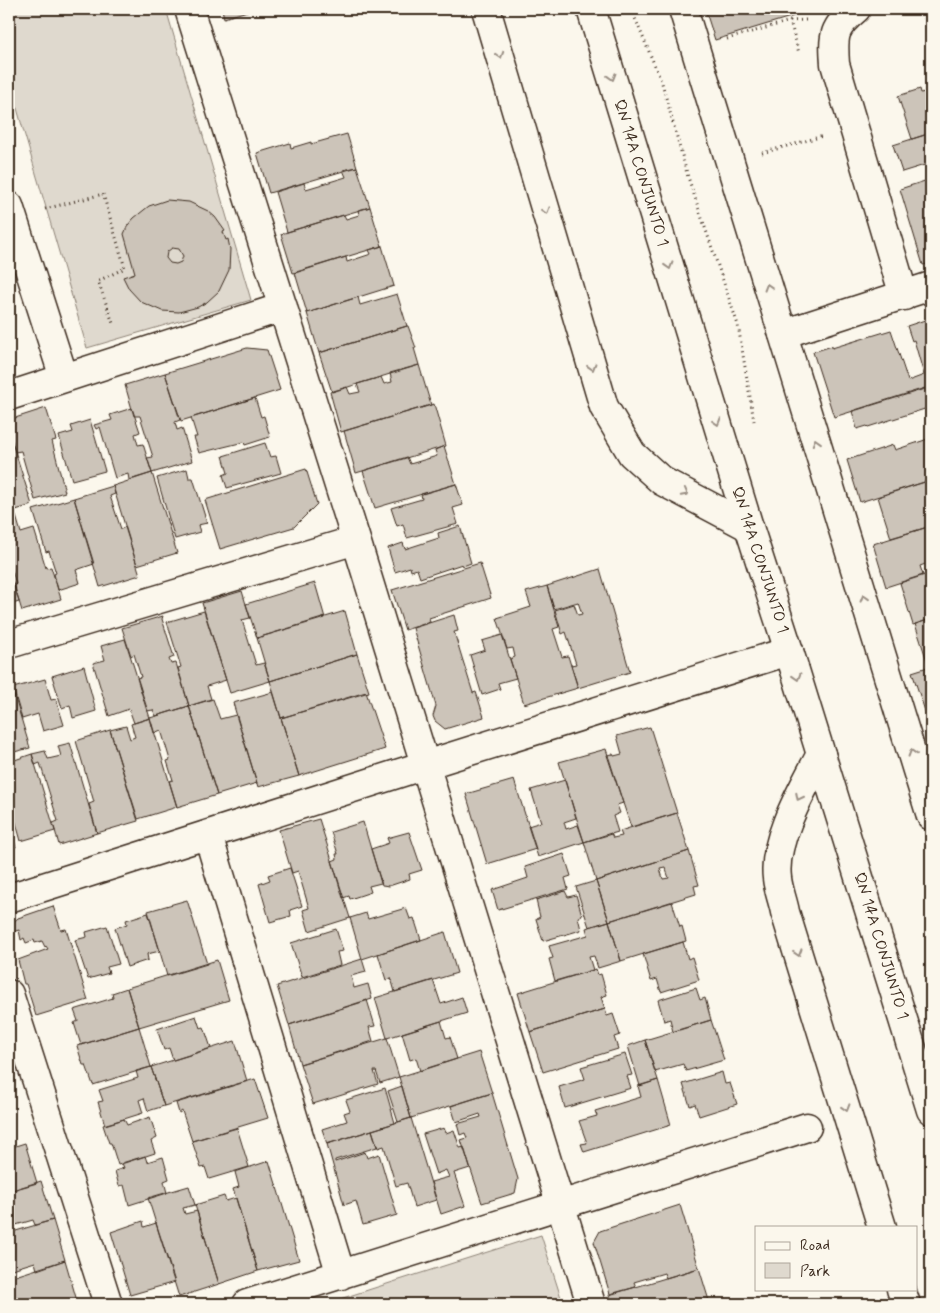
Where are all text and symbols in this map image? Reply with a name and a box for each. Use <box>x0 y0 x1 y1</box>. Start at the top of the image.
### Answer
one-way arrow <box>494 51 504 59</box>
one-way arrow <box>606 73 616 81</box>
street label: QN 14A CONJUNTO 1 <box>609 97 673 249</box>
one-way arrow <box>541 207 551 215</box>
one-way arrow <box>664 262 674 270</box>
one-way arrow <box>764 283 774 292</box>
one-way arrow <box>587 362 597 371</box>
one-way arrow <box>711 417 721 425</box>
one-way arrow <box>812 439 822 447</box>
street label: QN 14A CONJUNTO 1 <box>726 484 794 636</box>
one-way arrow <box>680 487 689 497</box>
one-way arrow <box>860 594 870 602</box>
one-way arrow <box>791 672 801 680</box>
one-way arrow <box>907 749 917 758</box>
one-way arrow <box>795 792 805 801</box>
street label: QN 14A CONJUNTO 1 <box>849 870 913 1022</box>
one-way arrow <box>792 948 802 956</box>
one-way arrow <box>840 1103 850 1112</box>
legend <box>755 1226 918 1290</box>
text: Road <box>800 1236 830 1256</box>
text: Park <box>800 1262 830 1282</box>

